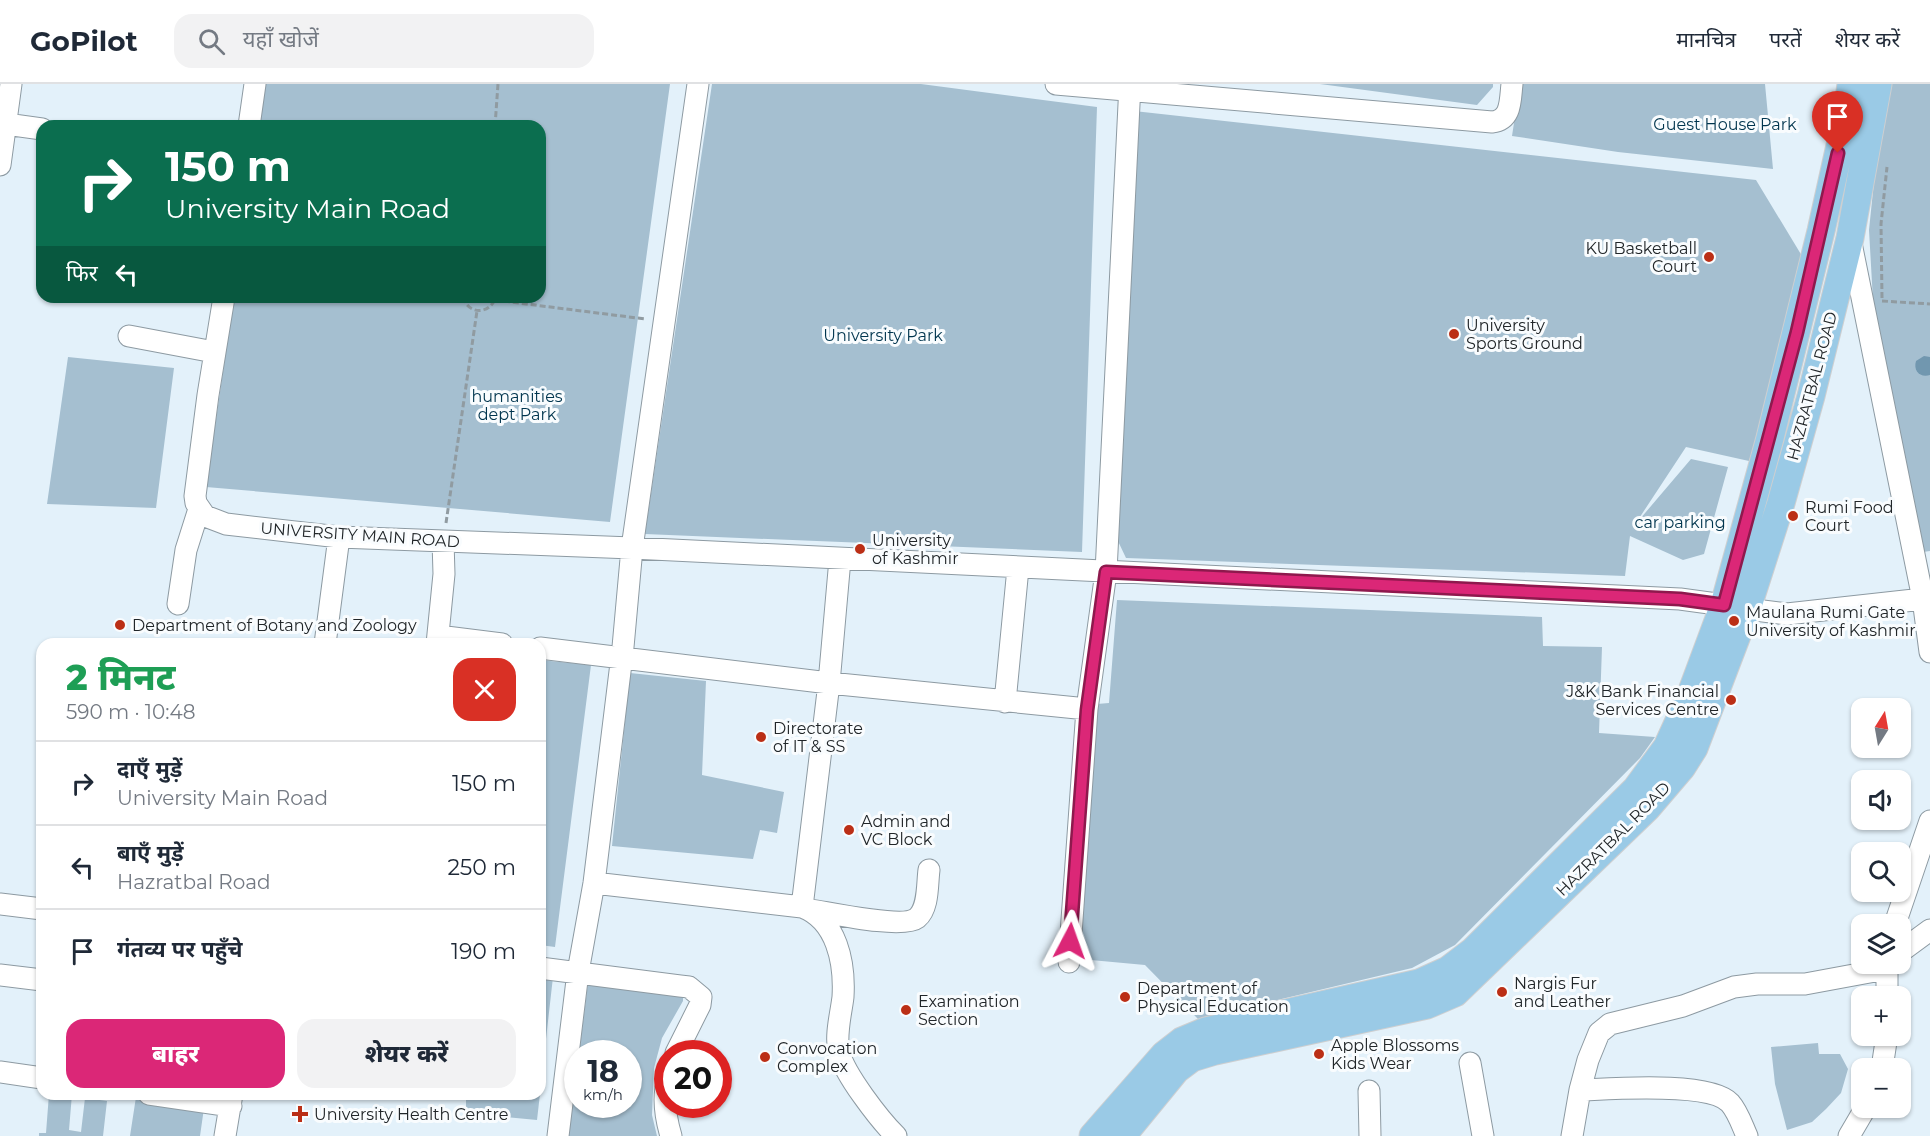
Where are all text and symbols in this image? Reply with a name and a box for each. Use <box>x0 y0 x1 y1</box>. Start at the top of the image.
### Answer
search box <box>174 14 594 68</box>
text: GoPilot <box>30 24 138 58</box>
icon: search <box>195 25 228 58</box>
text: यहाँ खोजें <box>243 26 319 53</box>
text: मानचित्र <box>1676 27 1736 52</box>
text: परतें <box>1769 27 1802 52</box>
text: शेयर करें <box>1835 27 1900 52</box>
pin <box>1812 91 1863 153</box>
icon: arrive <box>1821 100 1854 133</box>
park label: Guest House Park <box>1653 115 1797 134</box>
text: 150 m <box>165 140 291 192</box>
icon: right <box>66 144 144 222</box>
text: University Main Road <box>165 192 450 225</box>
place label: KU Basketball Court <box>1585 239 1697 276</box>
marker: KU Basketball Court <box>1702 250 1716 264</box>
icon: left <box>110 258 143 291</box>
text: फिर <box>66 260 98 287</box>
street label: HAZRATBAL ROAD <box>1783 310 1841 462</box>
place label: University Sports Ground <box>1466 316 1583 353</box>
park label: University Park <box>823 326 943 345</box>
marker: University Sports Ground <box>1447 327 1461 341</box>
park label: humanities dept Park <box>471 387 563 424</box>
place label: Rumi Food Court <box>1805 498 1894 535</box>
marker: Rumi Food Court <box>1786 509 1800 523</box>
park label: car parking <box>1634 513 1726 532</box>
street label: UNIVERSITY MAIN ROAD <box>260 519 460 551</box>
place label: University of Kashmir <box>872 531 959 568</box>
marker: University of Kashmir <box>853 542 867 556</box>
place label: Maulana Rumi Gate University of Kashmir <box>1746 603 1916 640</box>
marker: Maulana Rumi Gate University of Kashmir <box>1727 614 1741 628</box>
place label: Department of Botany and Zoology <box>132 616 417 635</box>
marker: Department of Botany and Zoology <box>113 618 127 632</box>
text: 2 मिनट <box>66 655 176 699</box>
button: close <box>453 658 516 721</box>
place label: J&K Bank Financial Services Centre <box>1565 682 1719 719</box>
marker: J&K Bank Financial Services Centre <box>1724 693 1738 707</box>
north arrow <box>1851 698 1911 758</box>
map controls <box>1851 698 1911 1118</box>
text: 590 m · 10:48 <box>66 700 196 724</box>
place label: Directorate of IT & SS <box>773 719 863 756</box>
marker: Directorate of IT & SS <box>754 730 768 744</box>
text: दाएँ मुड़ें <box>117 756 182 783</box>
icon: right <box>66 767 99 800</box>
text: 150 m <box>452 770 516 797</box>
button: sound <box>1851 770 1911 830</box>
street label: HAZRATBAL ROAD <box>1552 778 1674 900</box>
text: University Main Road <box>117 786 328 810</box>
place label: Admin and VC Block <box>861 812 951 849</box>
marker: Admin and VC Block <box>842 823 856 837</box>
text: बाएँ मुड़ें <box>117 840 184 867</box>
button: search <box>1851 842 1911 902</box>
icon: left <box>66 851 99 884</box>
text: 250 m <box>447 854 516 881</box>
text: Hazratbal Road <box>117 870 271 894</box>
position arrow <box>1038 909 1102 973</box>
button: layers <box>1851 914 1911 974</box>
icon: arrive <box>66 935 99 968</box>
text: गंतव्य पर पहुँचे <box>117 936 243 963</box>
text: 190 m <box>451 938 516 965</box>
place label: Nargis Fur and Leather <box>1514 974 1611 1011</box>
place label: Department of Physical Education <box>1137 979 1289 1016</box>
marker: Nargis Fur and Leather <box>1495 985 1509 999</box>
button: + <box>1851 986 1911 1046</box>
marker: Department of Physical Education <box>1118 990 1132 1004</box>
place label: Examination Section <box>918 992 1019 1029</box>
marker: Examination Section <box>899 1003 913 1017</box>
button: बाहर <box>66 1019 285 1088</box>
button: शेयर करें <box>297 1019 516 1088</box>
place label: Apple Blossoms Kids Wear <box>1331 1036 1459 1073</box>
place label: Convocation Complex <box>777 1039 877 1076</box>
speed limit sign: 20 <box>654 1040 732 1118</box>
marker: Apple Blossoms Kids Wear <box>1312 1047 1326 1061</box>
marker: Convocation Complex <box>758 1050 772 1064</box>
text: 18 <box>587 1053 619 1090</box>
button: − <box>1851 1058 1911 1118</box>
text: km/h <box>583 1085 623 1104</box>
marker: University Health Centre <box>291 1105 309 1123</box>
place label: University Health Centre <box>314 1105 508 1124</box>

